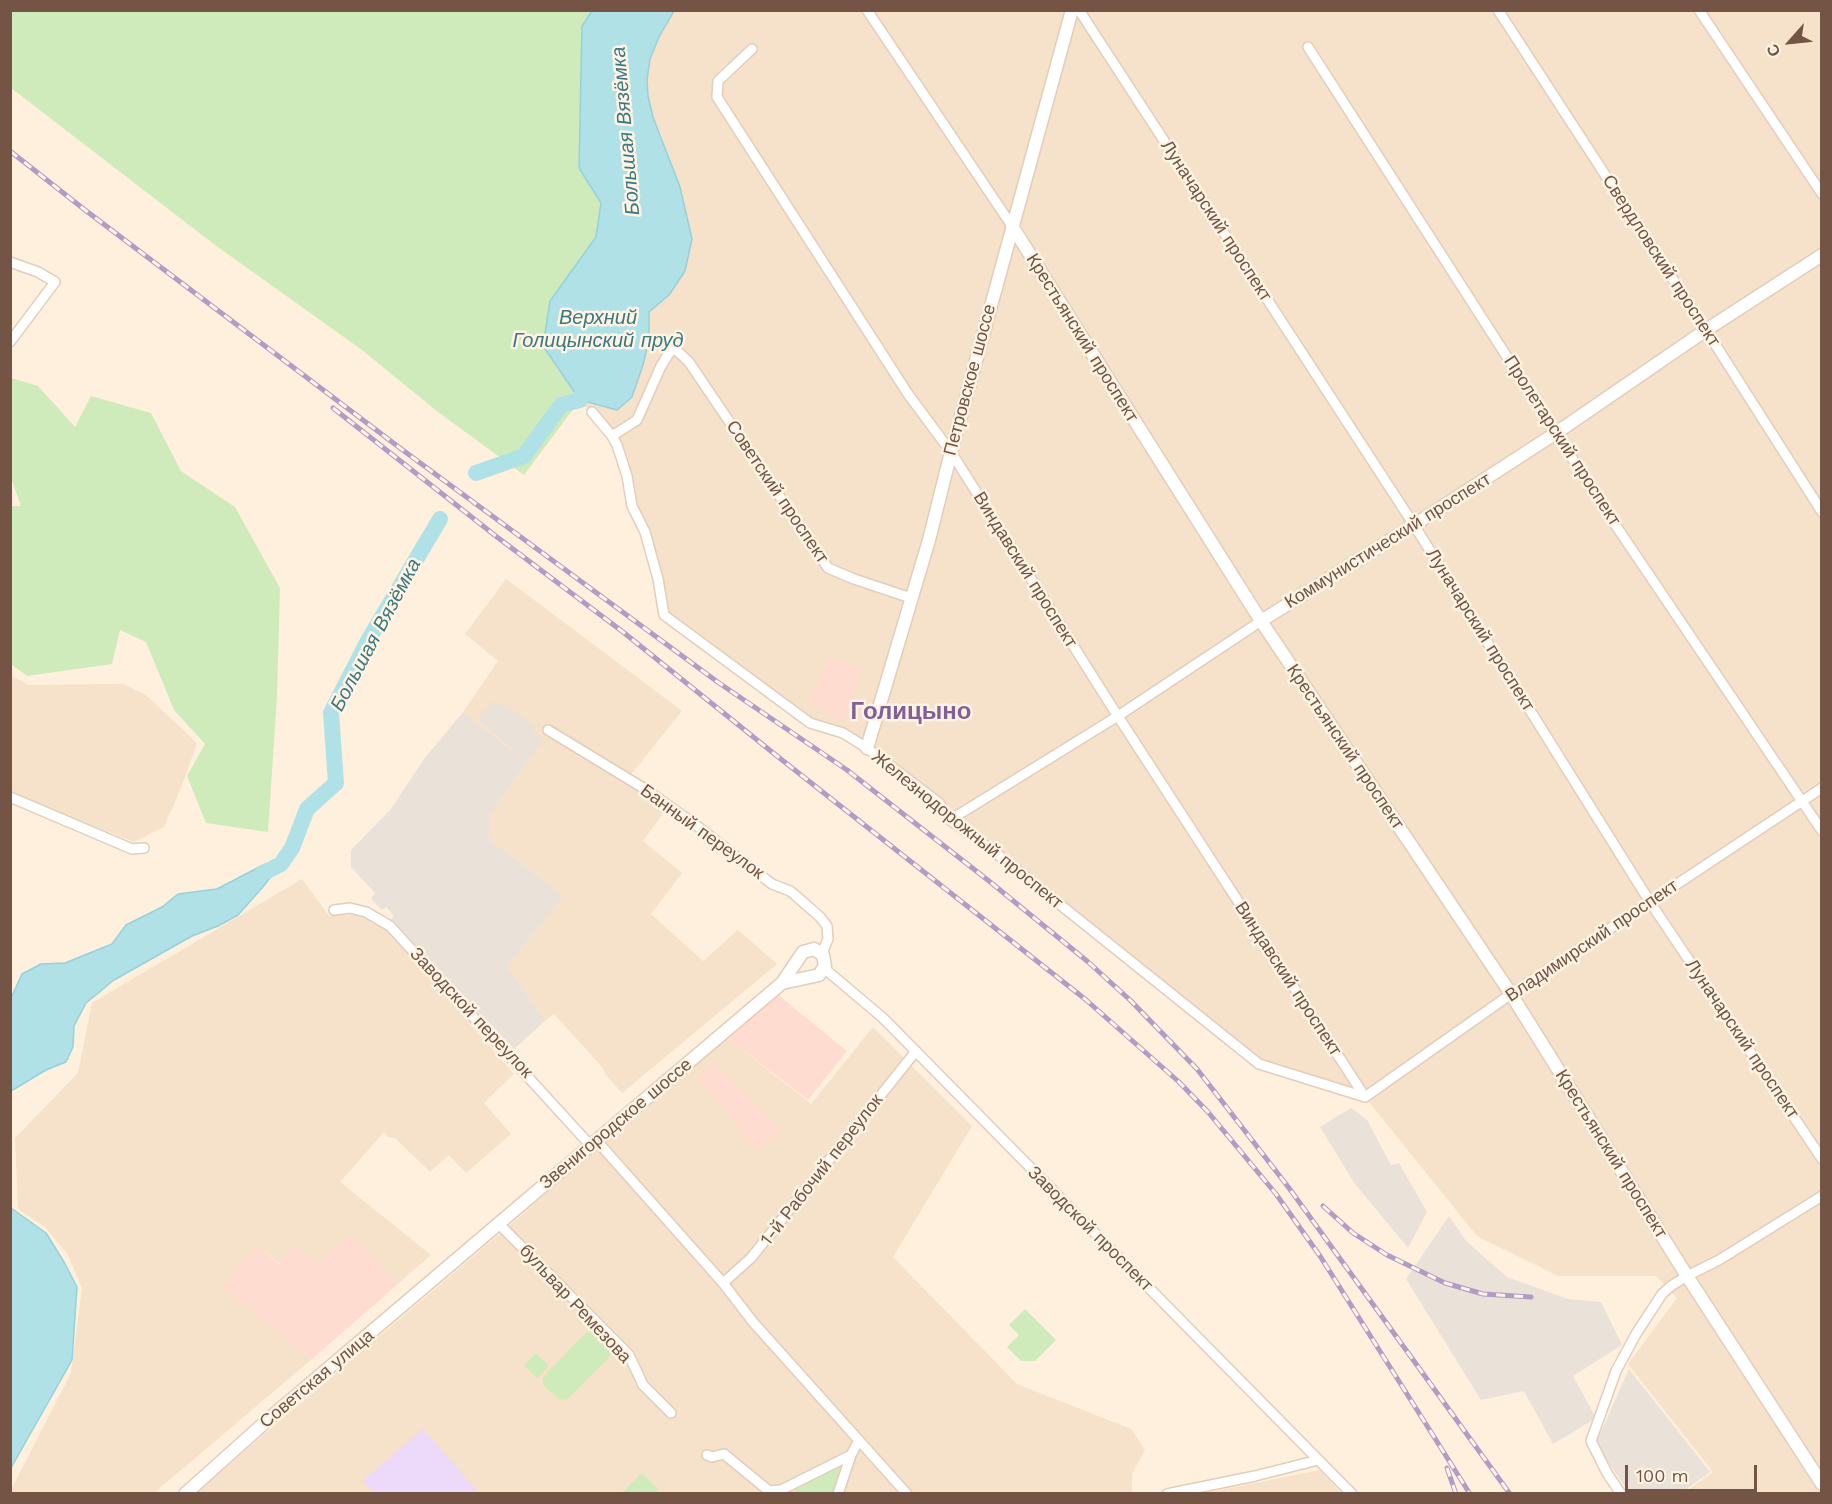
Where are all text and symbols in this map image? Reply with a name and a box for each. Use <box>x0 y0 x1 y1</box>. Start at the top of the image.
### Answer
north arrow <box>1760 12 1820 72</box>
text: С <box>1762 41 1785 60</box>
water label: Большая Вязёмка <box>607 46 645 216</box>
street label: Луначарский проспект <box>1156 136 1276 306</box>
street label: Свердловский проспект <box>1597 171 1725 351</box>
street label: Крестьянский проспект <box>1021 250 1143 426</box>
street label: Петровское шоссе <box>939 302 1001 458</box>
water label: Верхний Голицынский пруд <box>513 306 683 353</box>
street label: Пролетарский проспект <box>1499 352 1625 530</box>
street label: Советский проспект <box>721 416 833 568</box>
street label: Коммунистический проспект <box>1281 468 1495 614</box>
street label: Виндавский проспект <box>968 488 1082 652</box>
street label: Луначарский проспект <box>1421 545 1539 715</box>
water label: Большая Вязёмка <box>326 555 426 715</box>
street label: Крестьянский проспект <box>1282 660 1408 834</box>
district label: Голицыно <box>851 698 971 726</box>
street label: Железнодорожный проспект <box>867 746 1067 914</box>
street label: Банный переулок <box>636 780 768 884</box>
street label: Владимирский проспект <box>1502 875 1682 1007</box>
street label: Виндавский проспект <box>1230 898 1346 1060</box>
street label: Заводской переулок <box>405 943 537 1083</box>
street label: Луначарский проспект <box>1680 955 1804 1123</box>
street label: Звенигородское шоссе <box>535 1054 697 1194</box>
street label: Крестьянский проспект <box>1550 1066 1672 1242</box>
street label: 1-й Рабочий переулок <box>756 1090 888 1250</box>
street label: Заводской проспект <box>1023 1162 1157 1296</box>
street label: бульвар Ремезова <box>514 1240 636 1368</box>
street label: Советская улица <box>255 1325 379 1433</box>
scale bar <box>1628 1453 1760 1491</box>
text: 100 m <box>1636 1465 1689 1486</box>

